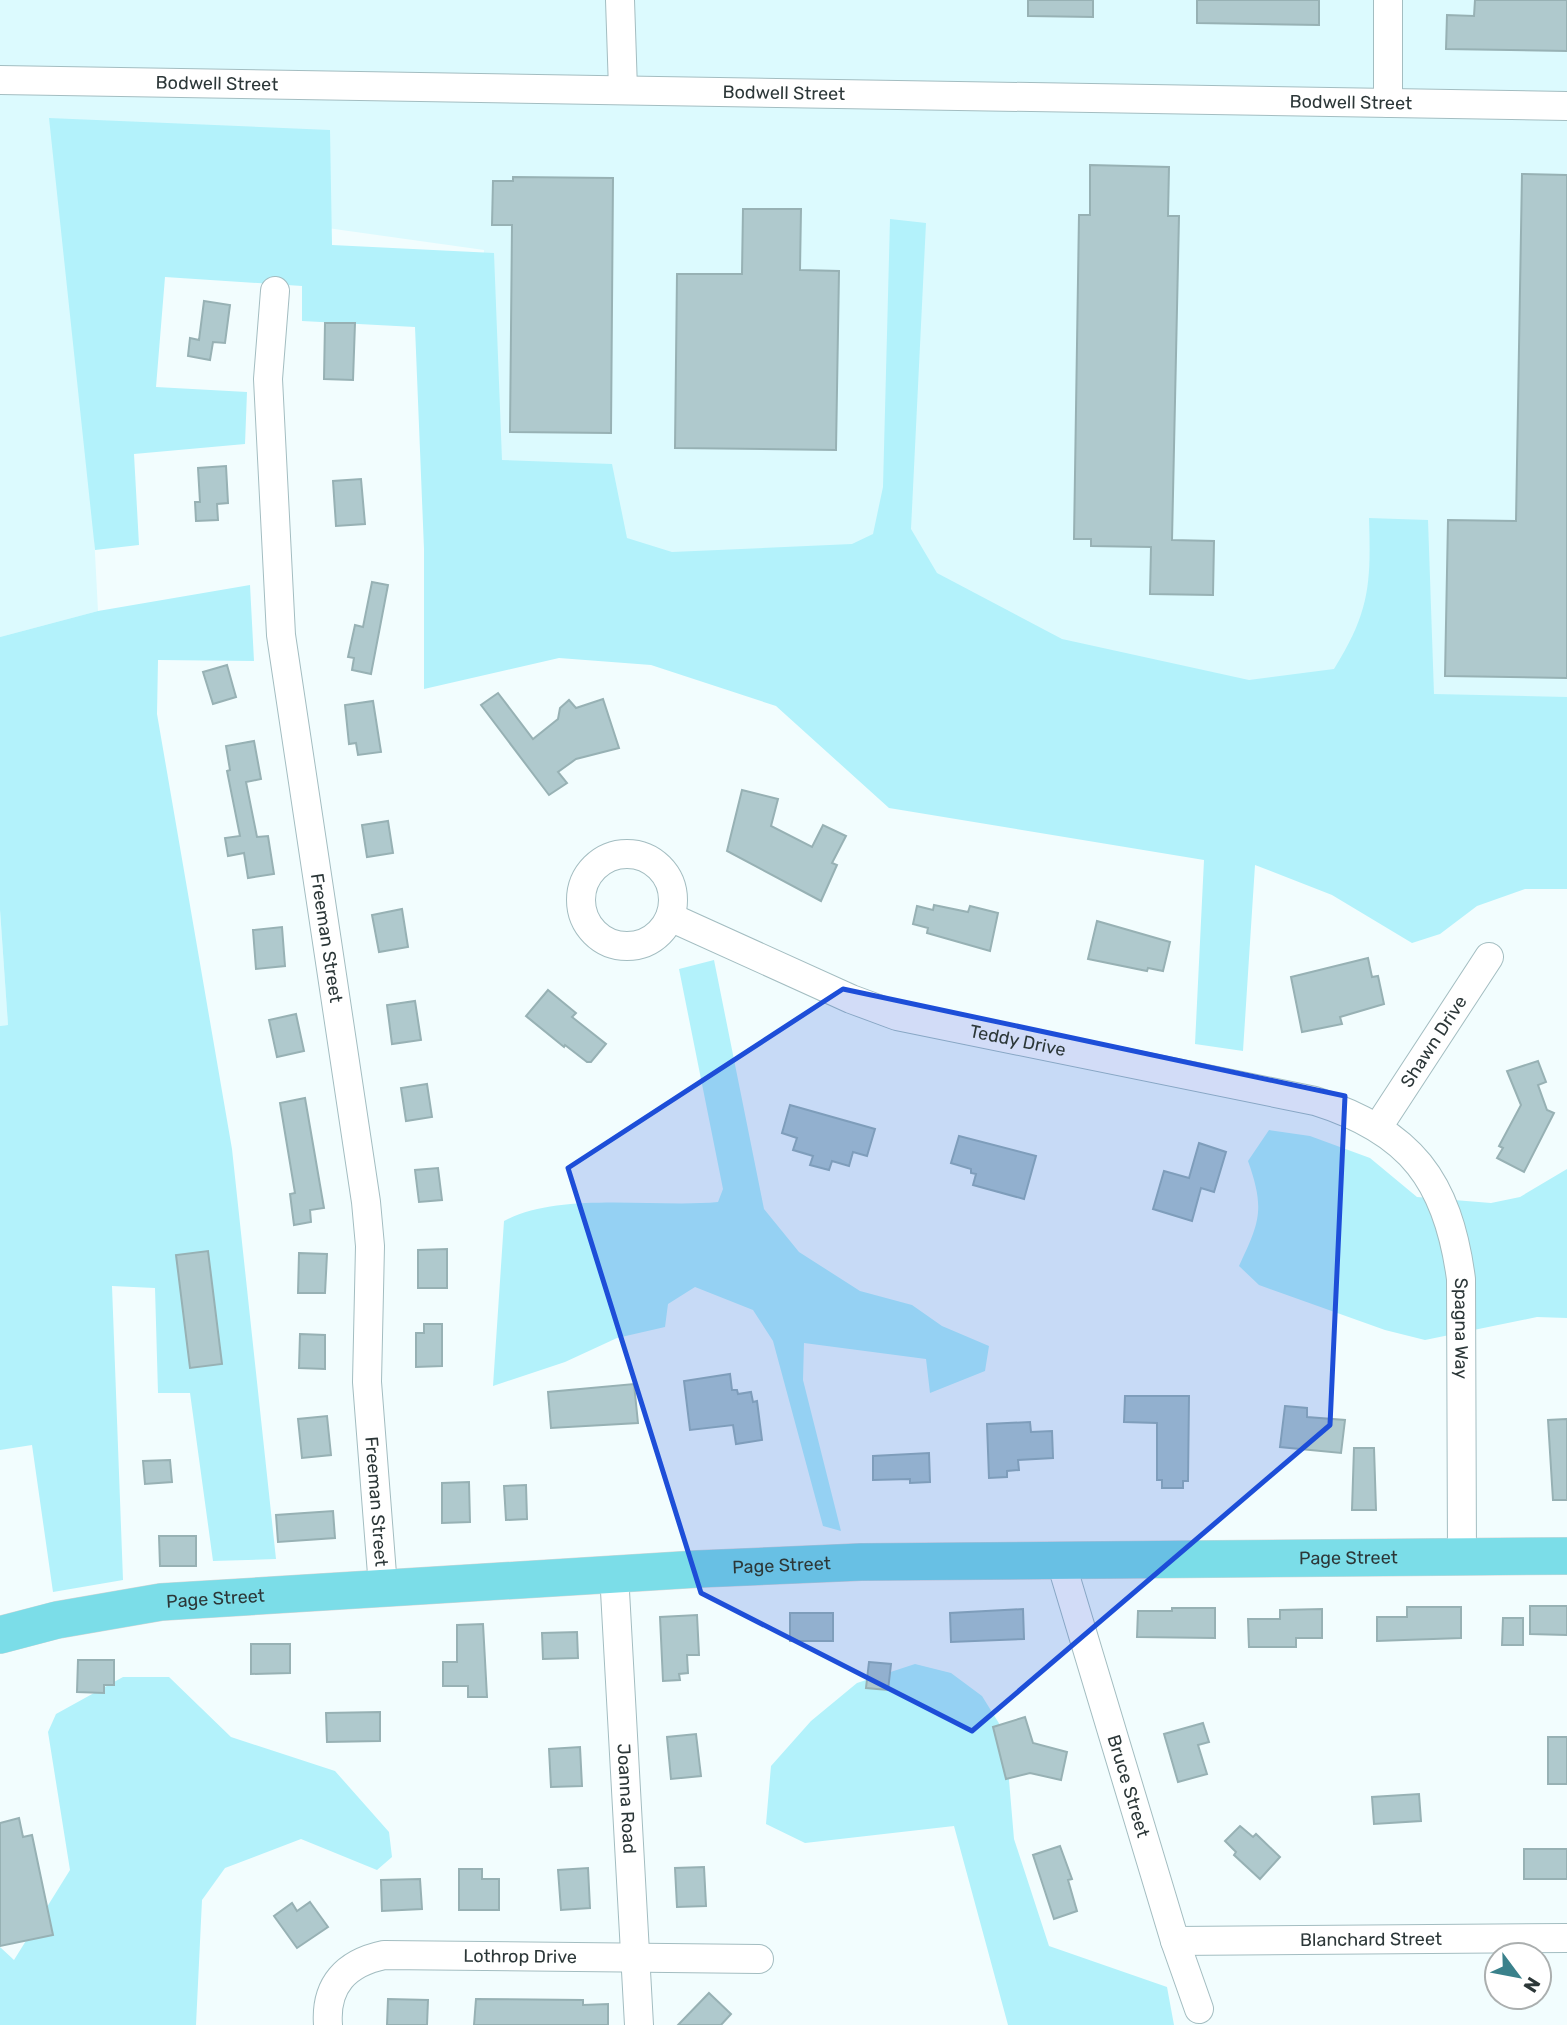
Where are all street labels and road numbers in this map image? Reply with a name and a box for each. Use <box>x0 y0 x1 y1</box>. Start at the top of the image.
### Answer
street label: Bodwell Street <box>155 72 278 96</box>
street label: Bodwell Street <box>722 81 845 105</box>
street label: Bodwell Street <box>1289 90 1412 114</box>
street label: Freeman Street <box>306 872 347 1004</box>
street label: Shawn Drive <box>1396 992 1472 1092</box>
street label: Teddy Drive <box>968 1020 1068 1061</box>
street label: Spagna Way <box>1450 1278 1472 1379</box>
street label: Freeman Street <box>360 1436 392 1567</box>
street label: Page Street <box>1299 1546 1398 1569</box>
street label: Page Street <box>732 1552 831 1579</box>
street label: Page Street <box>165 1585 265 1613</box>
street label: Bruce Street <box>1103 1732 1154 1840</box>
street label: Joanna Road <box>612 1743 641 1854</box>
street label: Blanchard Street <box>1300 1928 1442 1951</box>
street label: Lothrop Drive <box>463 1945 577 1968</box>

